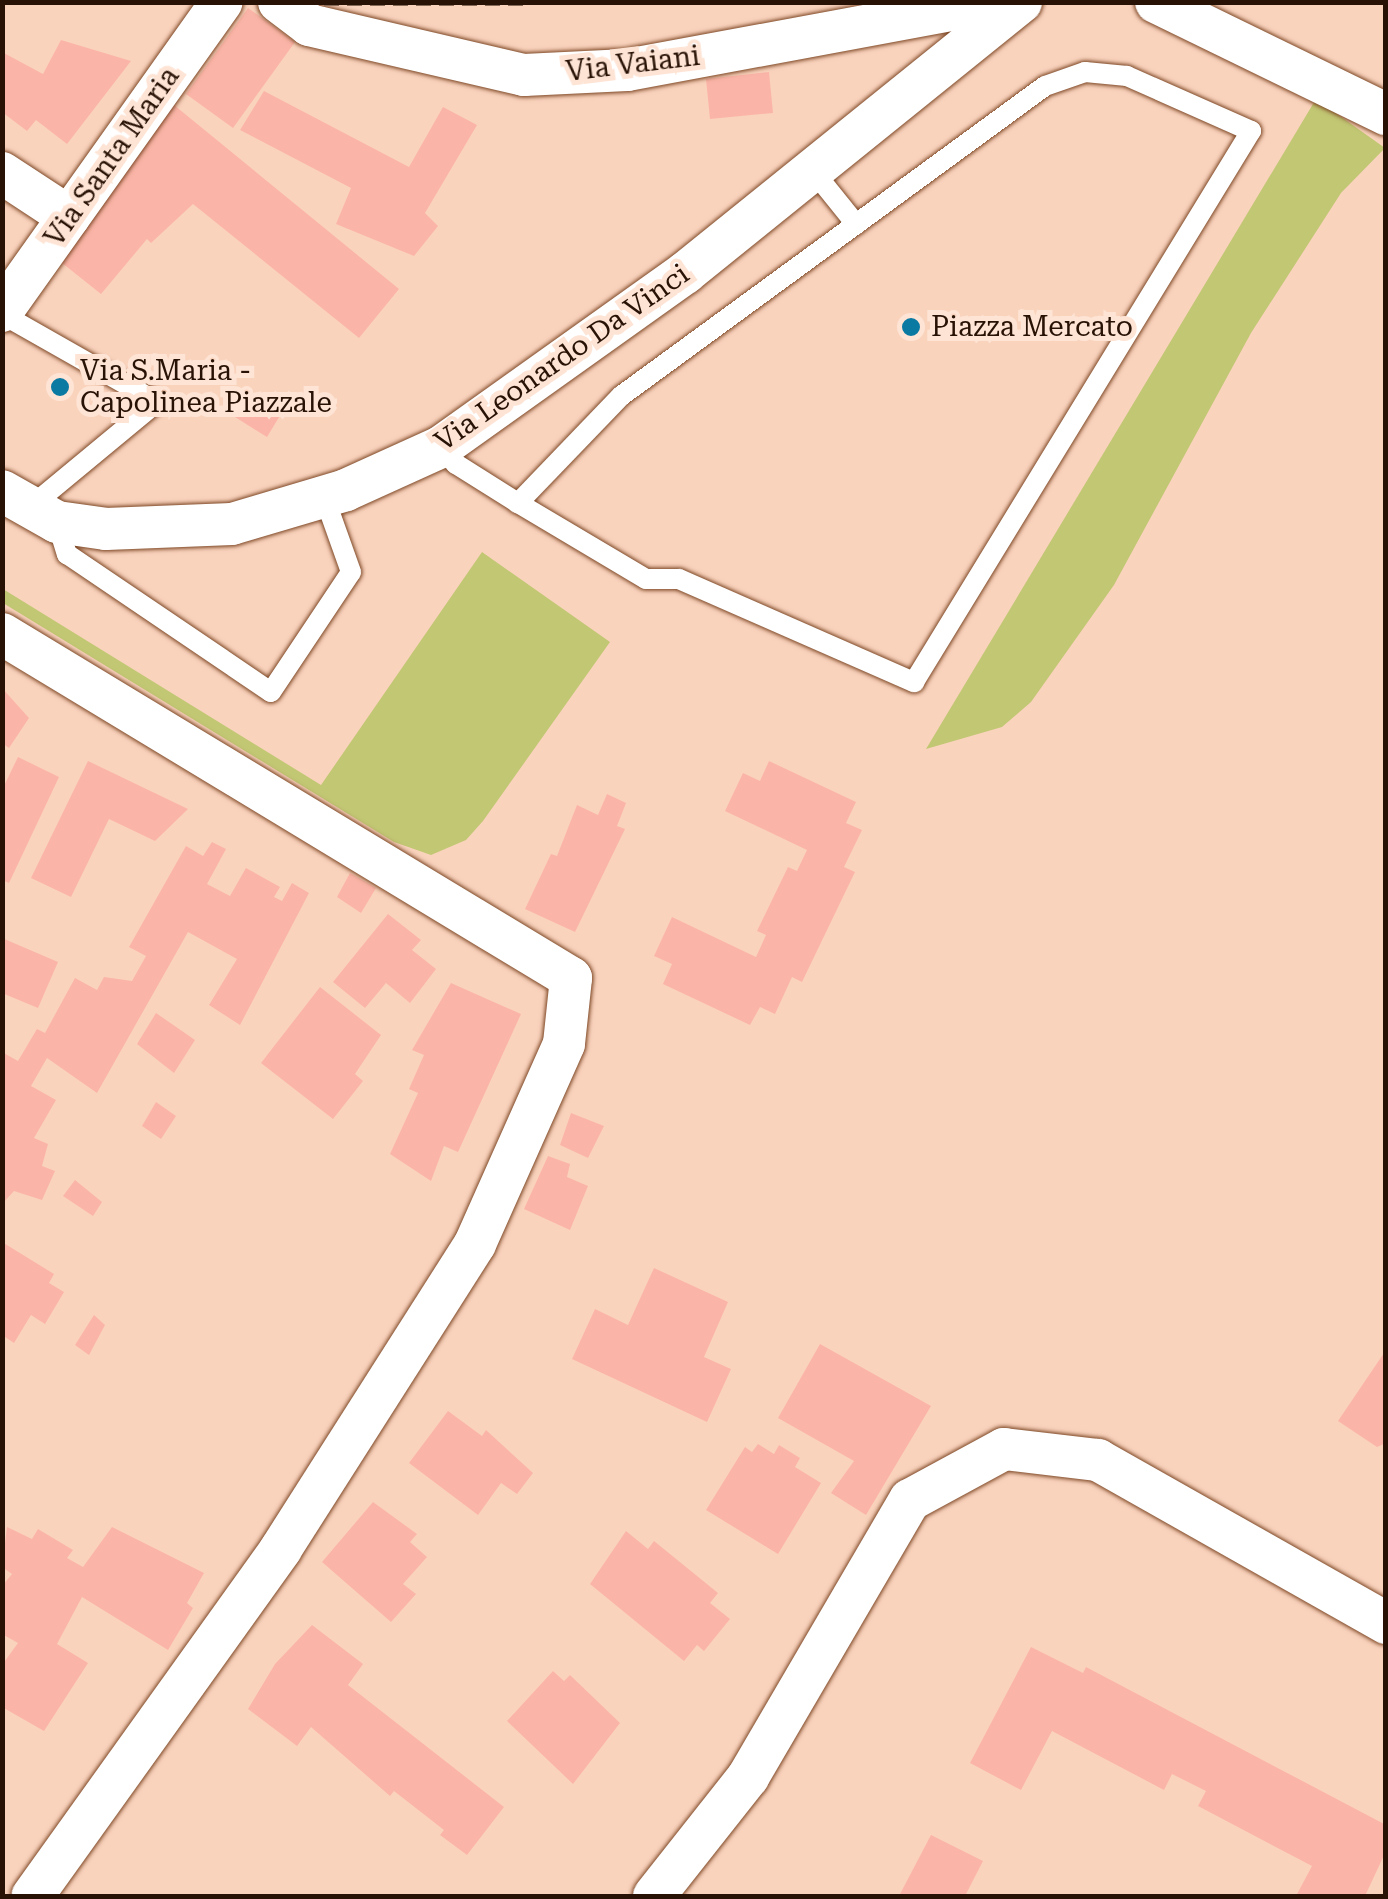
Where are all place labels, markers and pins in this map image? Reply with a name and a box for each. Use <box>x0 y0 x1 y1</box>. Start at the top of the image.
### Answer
place label: Piazza Mercato <box>931 310 1133 344</box>
marker: Piazza Mercato <box>900 316 922 338</box>
place label: Via S.Maria - Capolinea Piazzale <box>80 354 332 420</box>
marker: Via S.Maria - Capolinea Piazzale <box>49 376 71 398</box>

